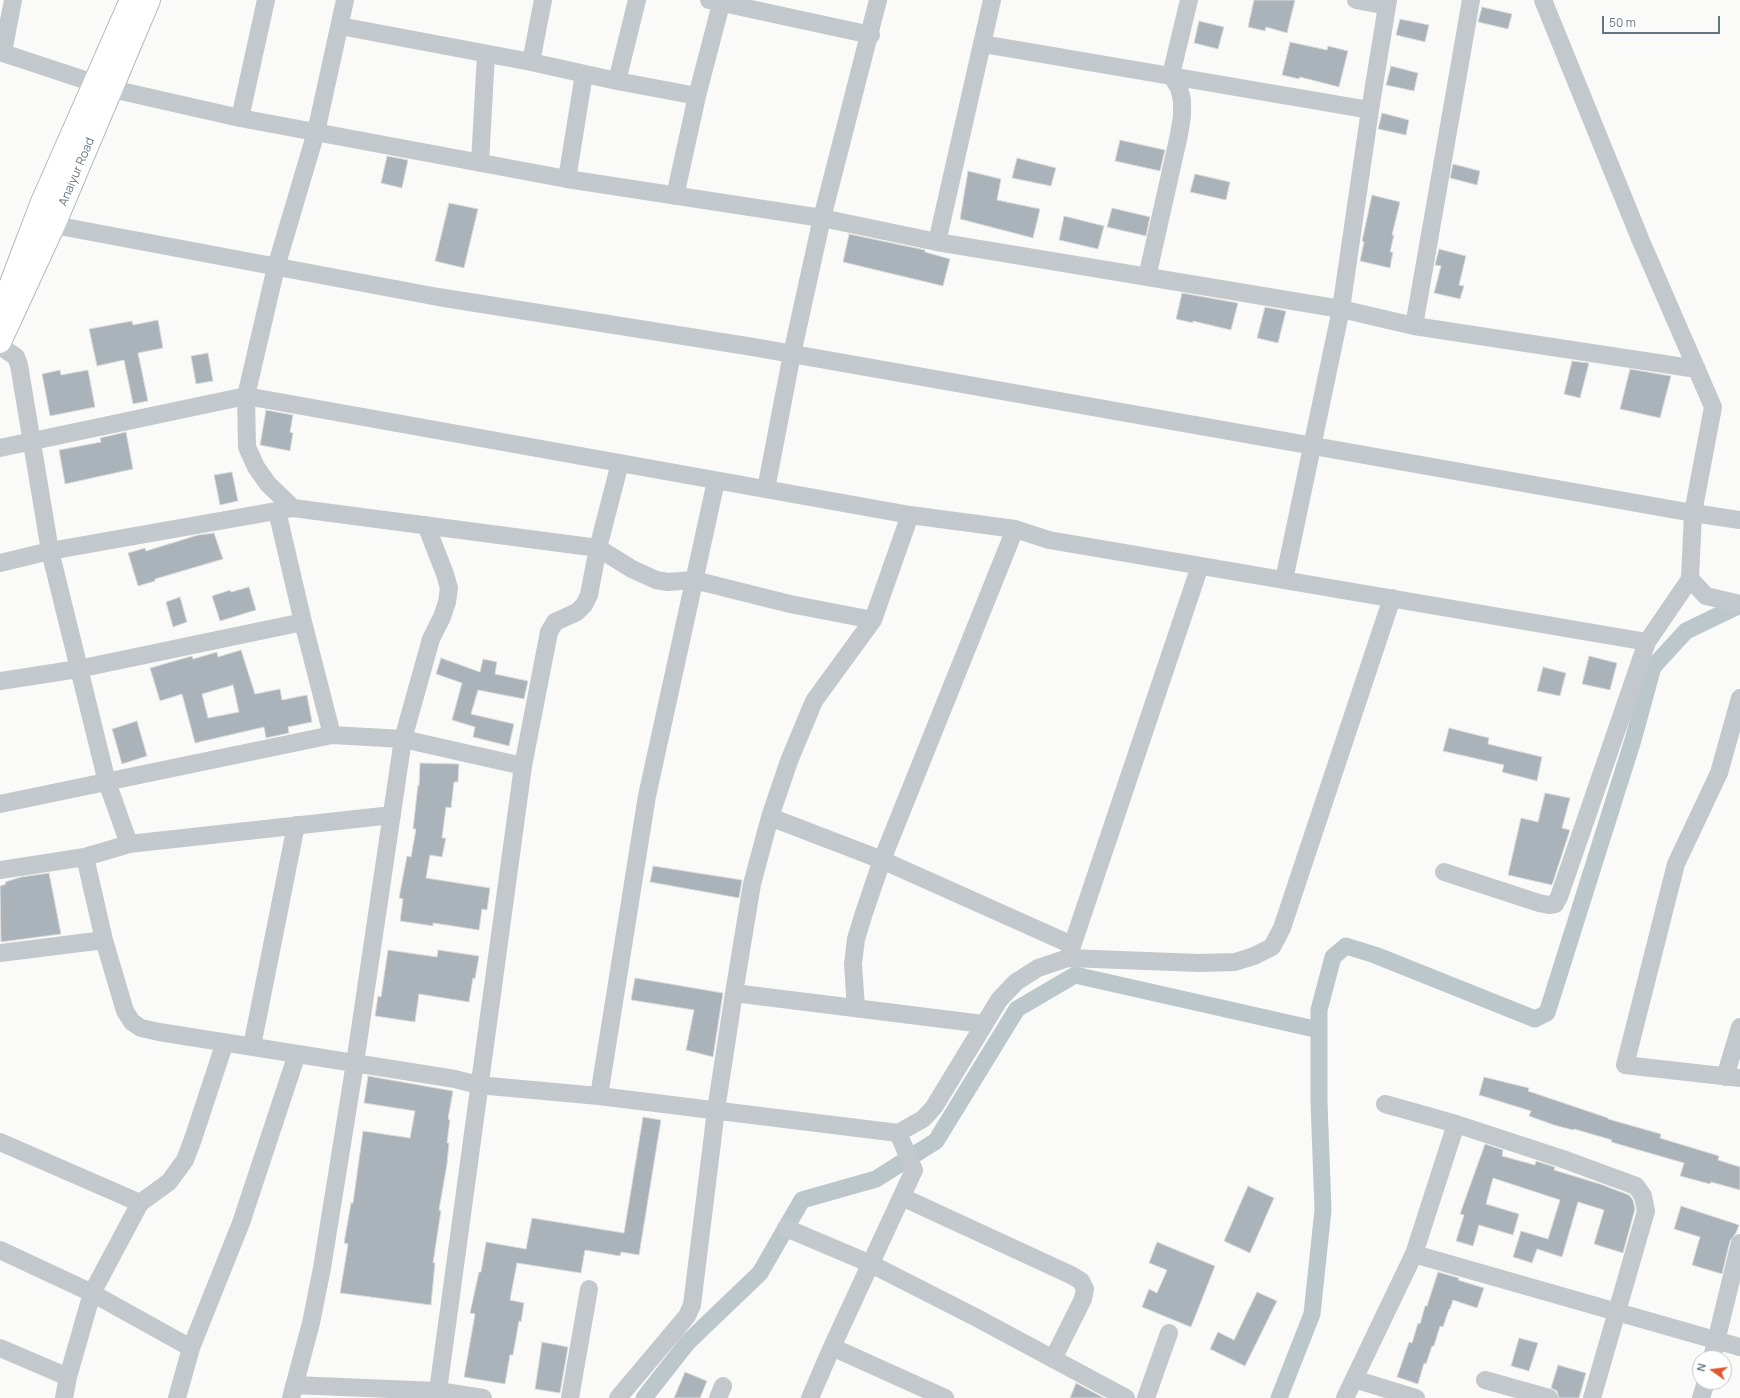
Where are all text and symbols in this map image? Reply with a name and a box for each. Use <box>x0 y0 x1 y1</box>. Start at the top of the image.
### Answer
scale bar <box>1604 8 1722 34</box>
text: 50 m <box>1609 14 1636 31</box>
street label: Anaiyur Road <box>56 136 98 208</box>
north arrow <box>1692 1350 1732 1390</box>
text: N <box>1693 1362 1709 1373</box>

